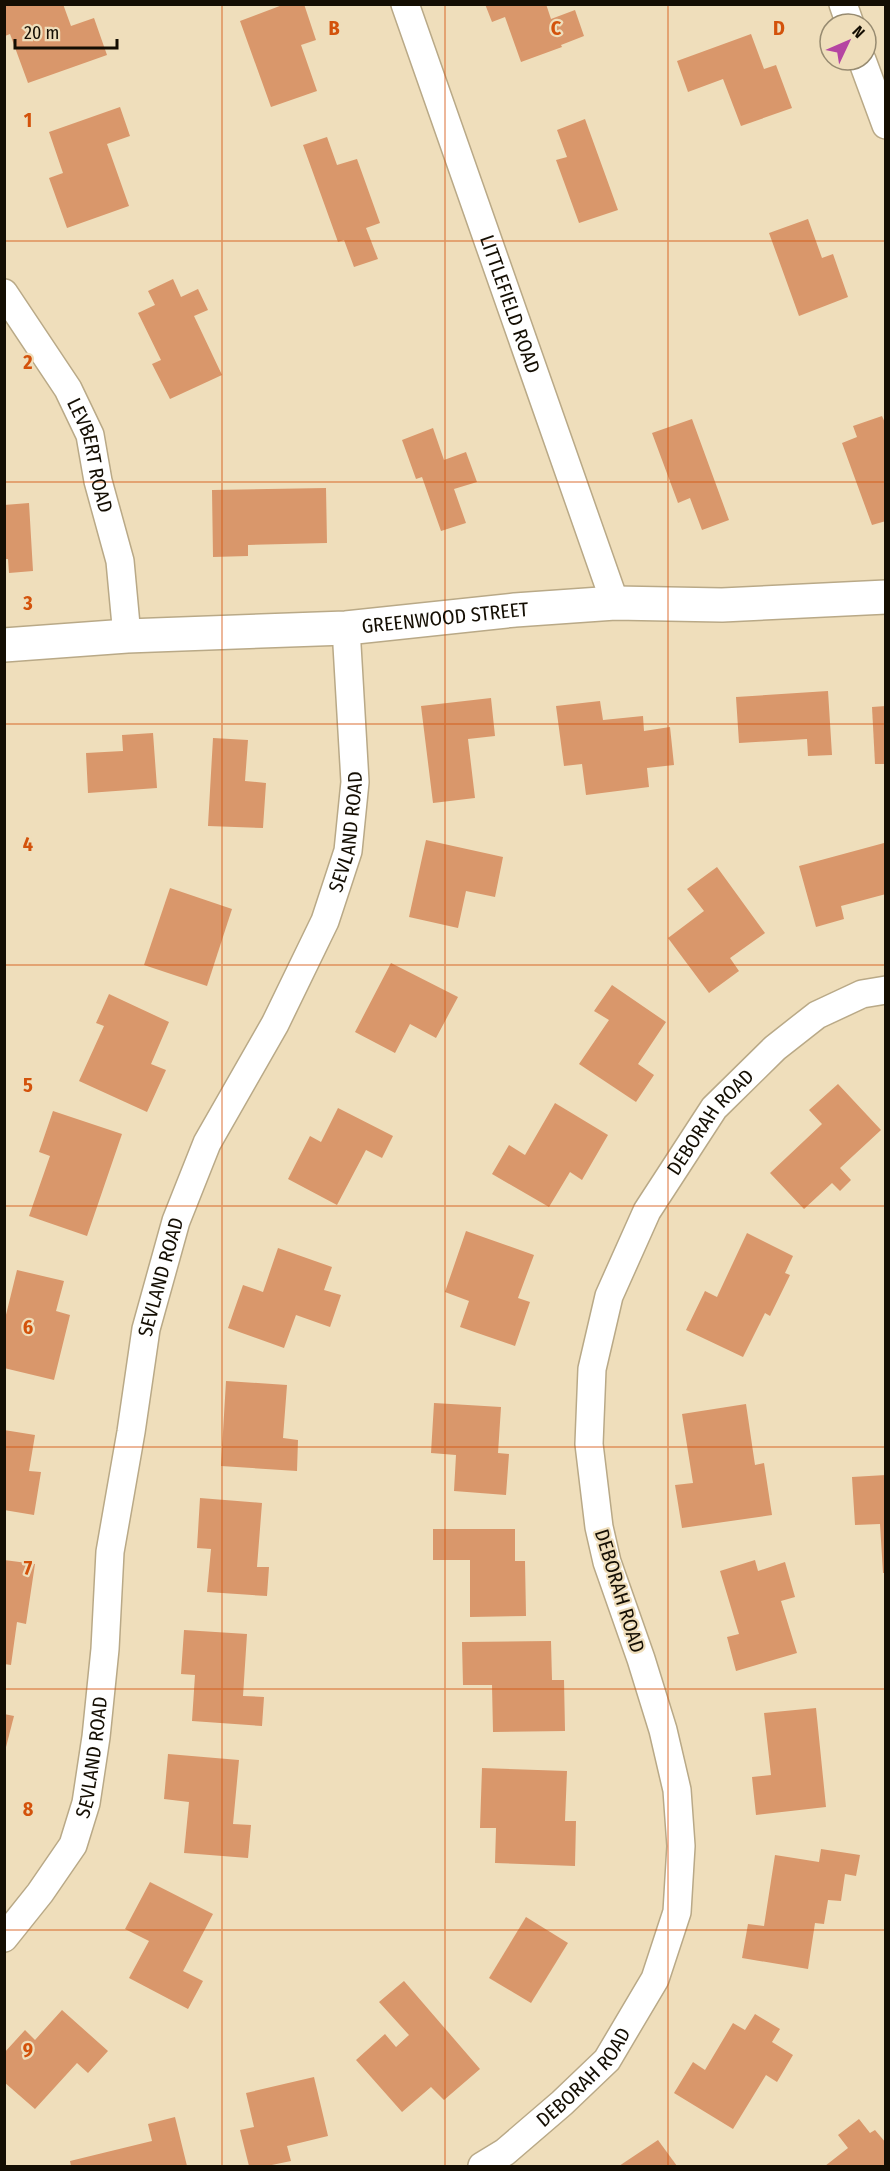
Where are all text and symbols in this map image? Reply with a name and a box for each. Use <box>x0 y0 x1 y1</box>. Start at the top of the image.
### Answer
scale bar <box>15 12 117 50</box>
north arrow <box>818 12 878 72</box>
text: B <box>328 16 340 40</box>
text: C <box>551 16 562 40</box>
text: D <box>773 16 785 40</box>
text: 20 m <box>24 22 59 44</box>
text: N <box>848 22 869 42</box>
text: 1 <box>24 108 32 132</box>
street label: LITTLEFIELD ROAD <box>475 232 545 376</box>
text: 2 <box>22 350 33 374</box>
street label: LEVBERT ROAD <box>62 394 118 515</box>
text: 3 <box>22 591 33 615</box>
street label: GREENWOOD STREET <box>360 597 530 638</box>
street label: SEVLAND ROAD <box>323 771 367 895</box>
text: 4 <box>23 832 33 856</box>
street label: DEBORAH ROAD <box>662 1064 758 1180</box>
text: 5 <box>23 1073 33 1097</box>
street label: SEVLAND ROAD <box>133 1215 188 1338</box>
text: 6 <box>23 1315 33 1339</box>
street label: DEBORAH ROAD <box>590 1526 650 1656</box>
text: 7 <box>24 1556 33 1580</box>
street label: SEVLAND ROAD <box>70 1695 112 1821</box>
text: 8 <box>23 1797 34 1821</box>
street label: DEBORAH ROAD <box>531 2023 636 2132</box>
text: 9 <box>23 2038 33 2062</box>

